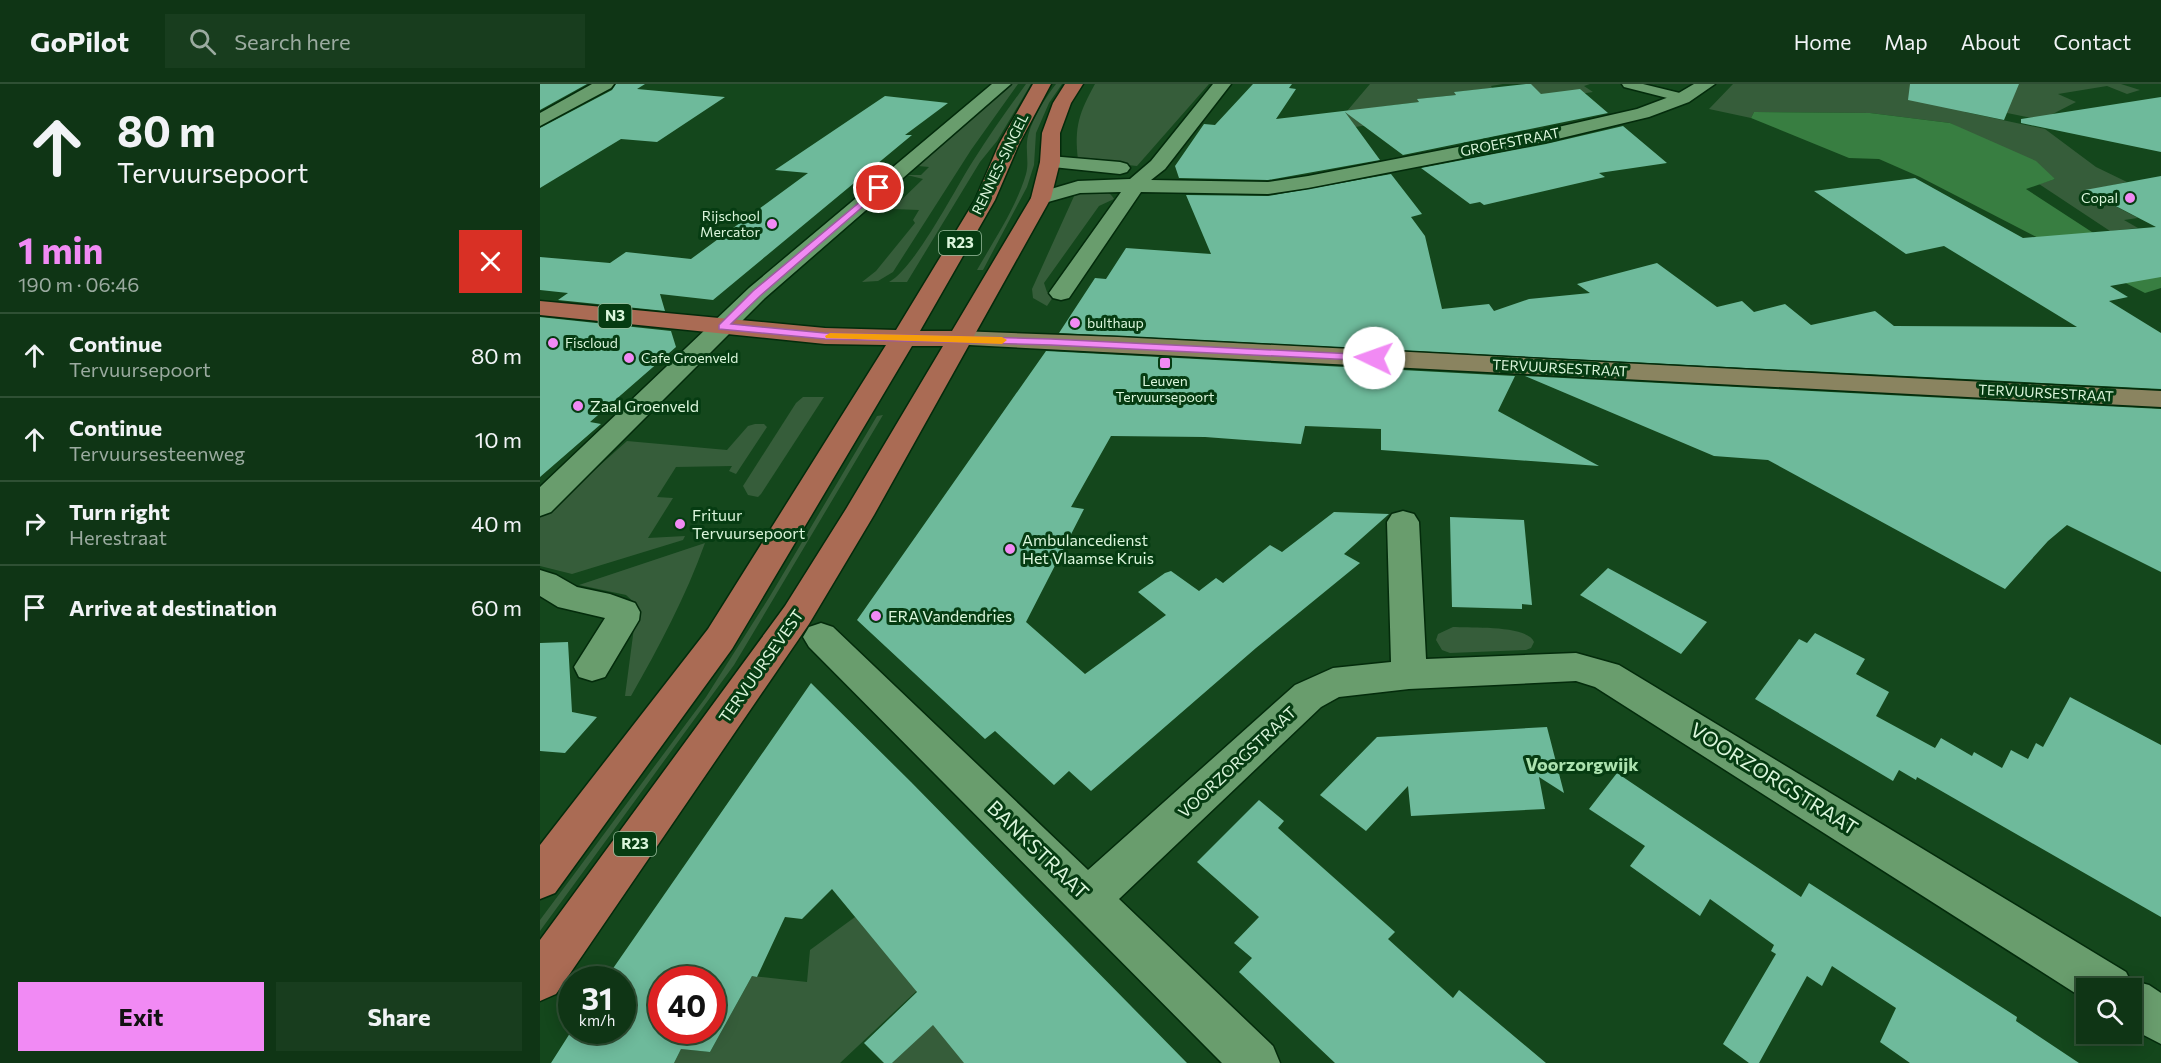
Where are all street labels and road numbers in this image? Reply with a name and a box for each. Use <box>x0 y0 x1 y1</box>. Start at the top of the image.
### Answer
street label: RENNES-SINGEL <box>968 110 1031 217</box>
street label: GROEFSTRAAT <box>1459 124 1561 159</box>
road number: R23 <box>939 231 981 255</box>
road number: N3 <box>598 304 632 328</box>
street label: TERVUURSESTRAAT <box>1492 355 1628 380</box>
street label: TERVUURSESTRAAT <box>1978 380 2114 405</box>
street label: TERVUURSEVEST <box>714 605 807 726</box>
street label: VOORZORGSTRAAT <box>1174 702 1300 821</box>
street label: VOORZORGSTRAAT <box>1686 717 1863 840</box>
street label: BANKSTRAAT <box>983 795 1094 904</box>
road number: R23 <box>614 832 656 856</box>

